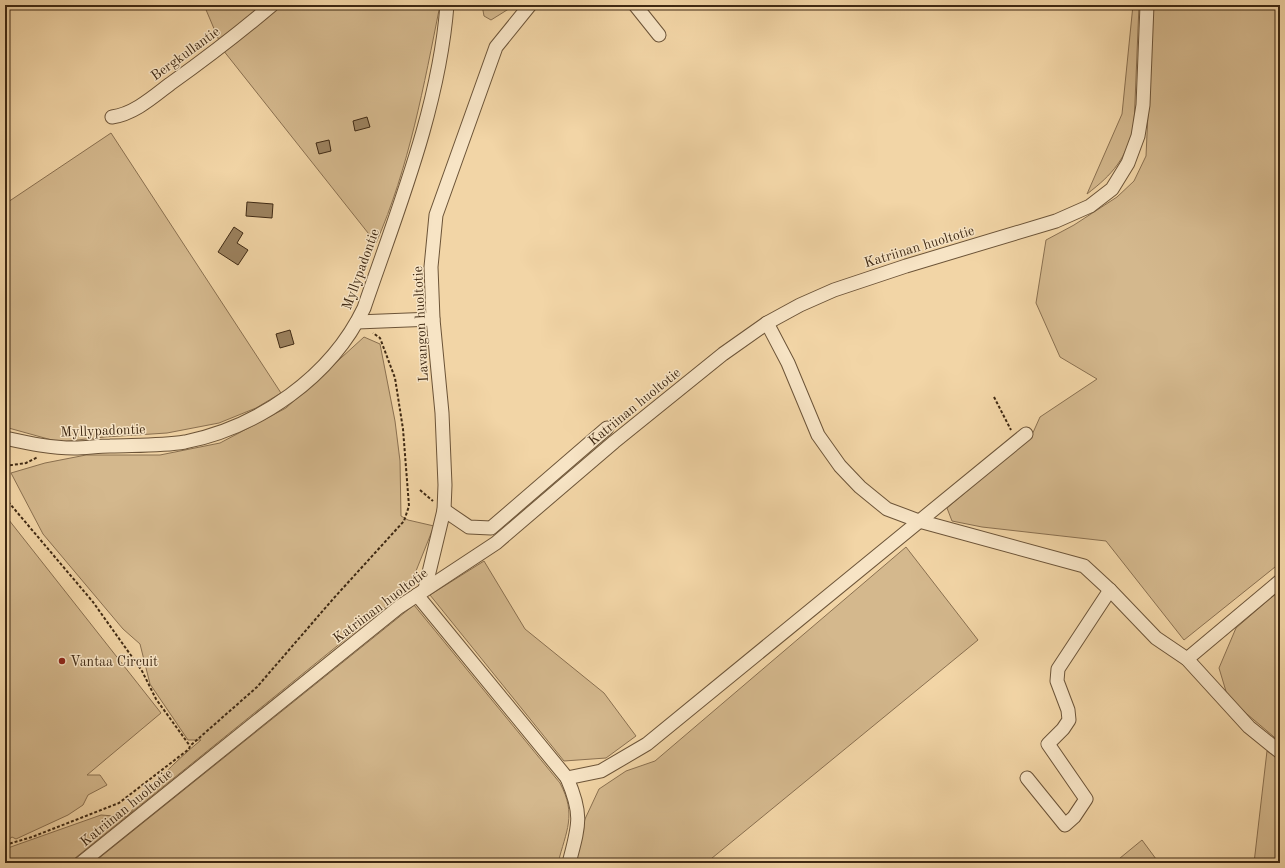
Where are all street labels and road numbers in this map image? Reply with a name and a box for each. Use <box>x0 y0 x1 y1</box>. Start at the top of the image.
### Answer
street label: Bergkullantie <box>149 24 223 83</box>
street label: Katriinan huoltotie <box>863 224 976 270</box>
street label: Myllypadontie <box>340 227 382 312</box>
street label: Lavangon huoltotie <box>411 266 431 382</box>
street label: Katriinan huoltotie <box>586 365 684 448</box>
street label: Myllypadontie <box>60 423 146 439</box>
street label: Katriinan huoltotie <box>331 566 431 646</box>
street label: Katriinan huoltotie <box>78 766 176 849</box>

